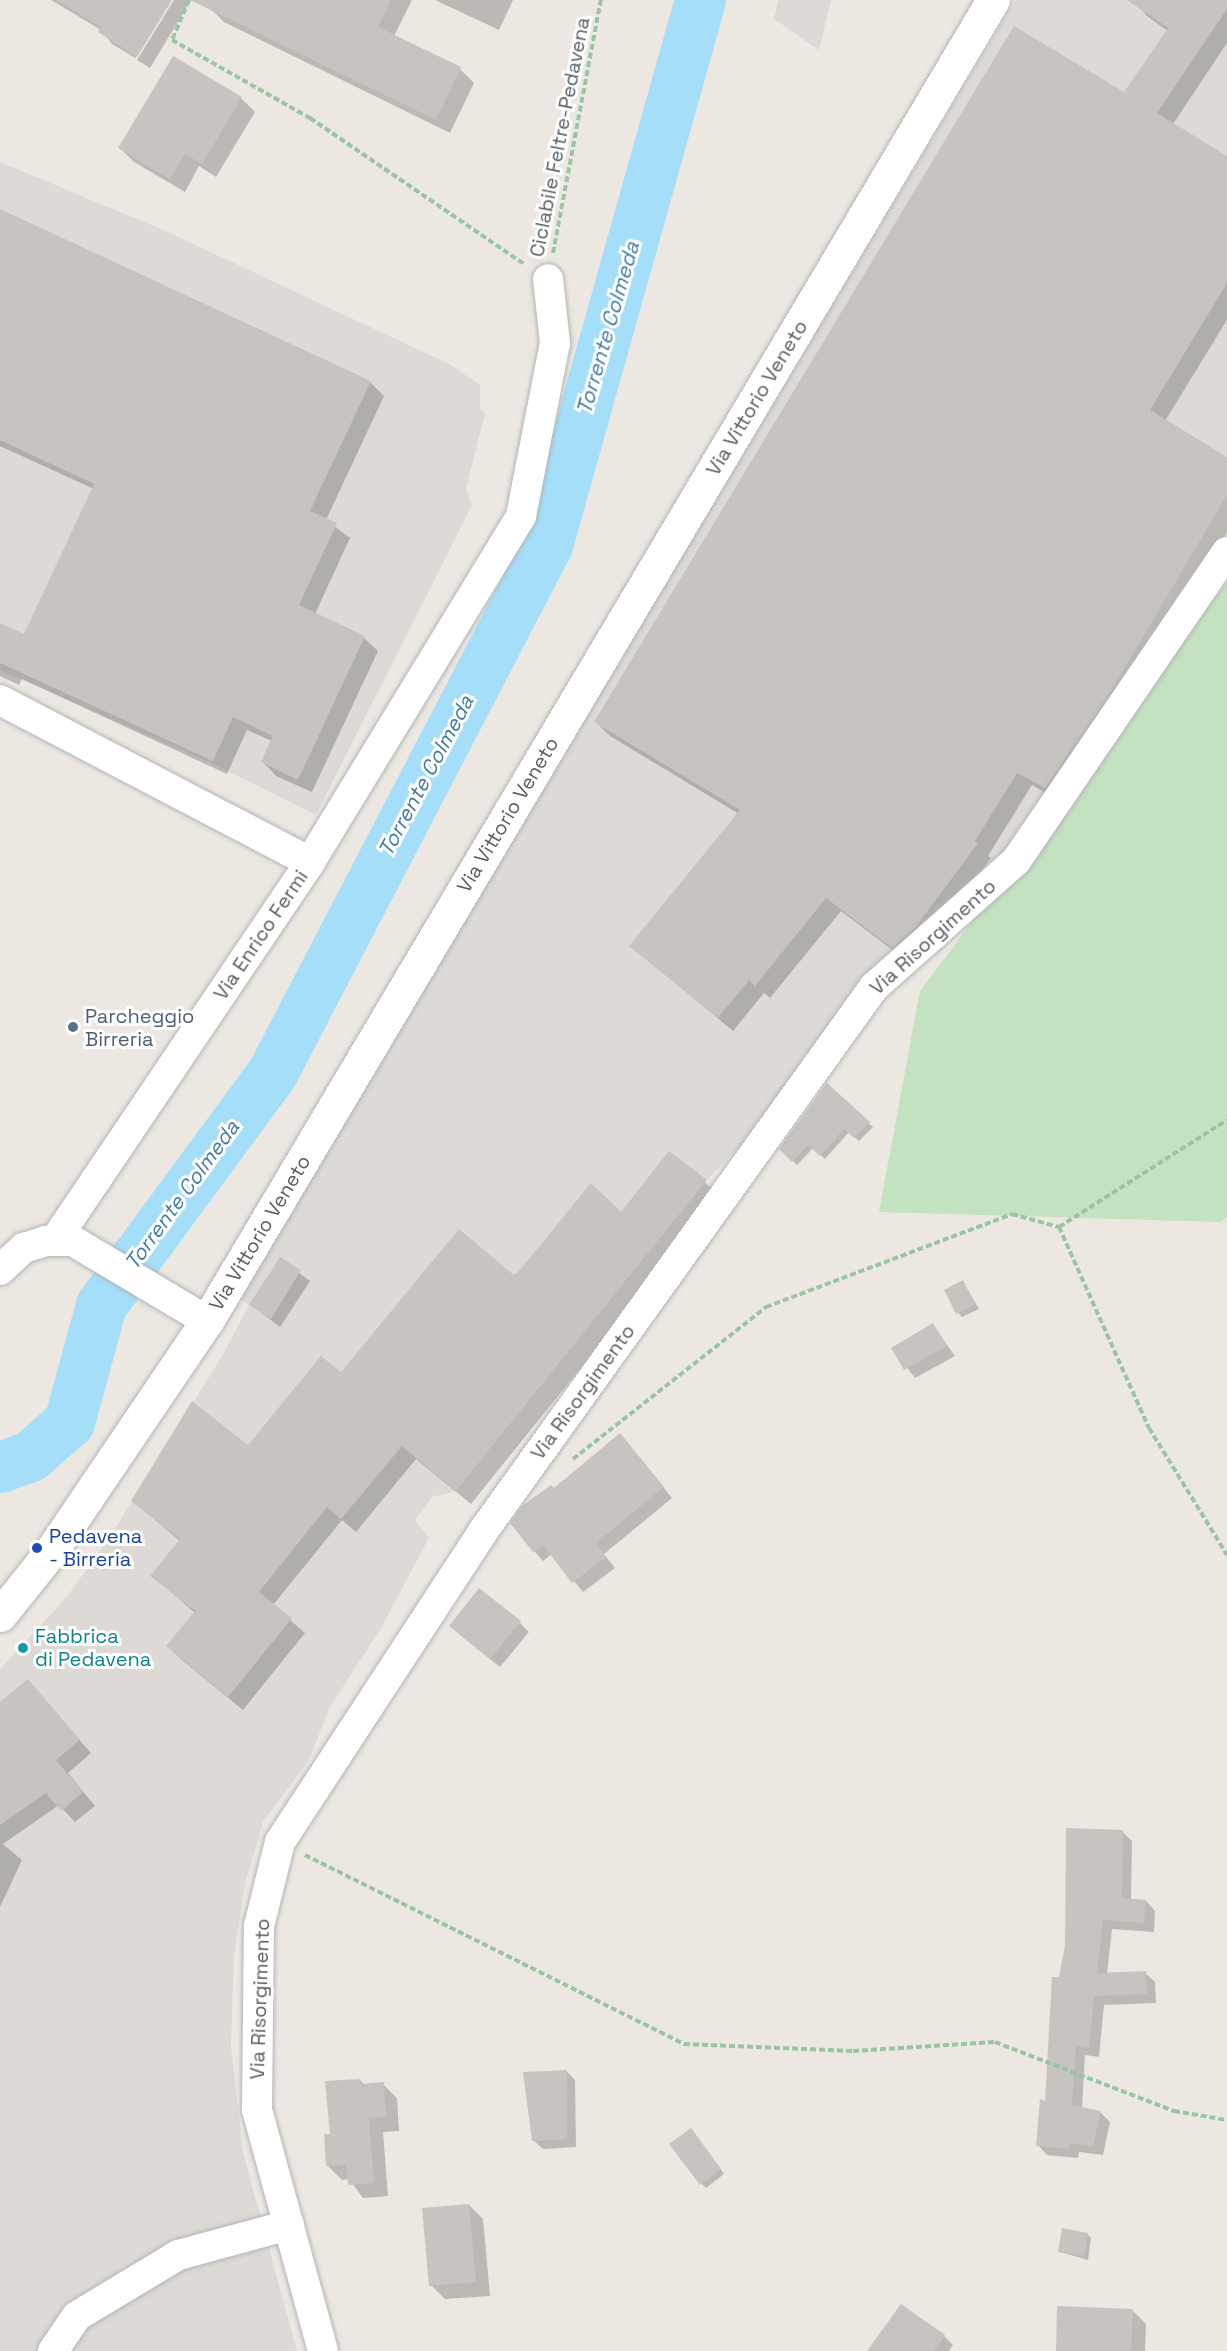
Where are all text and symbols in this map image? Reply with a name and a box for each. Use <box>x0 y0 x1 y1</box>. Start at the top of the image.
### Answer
street label: Ciclabile Feltre-Pedavena <box>525 15 595 259</box>
water label: Torrente Colmeda <box>571 239 645 417</box>
street label: Via Vittorio Veneto <box>701 316 813 480</box>
water label: Torrente Colmeda <box>373 691 479 861</box>
street label: Via Vittorio Veneto <box>452 733 564 897</box>
street label: Via Enrico Fermi <box>209 865 313 1005</box>
street label: Via Risorgimento <box>865 874 1001 1000</box>
place label: Parcheggio Birreria <box>85 1004 194 1051</box>
marker: Parcheggio Birreria <box>66 1020 80 1034</box>
water label: Torrente Colmeda <box>119 1115 245 1275</box>
street label: Via Vittorio Veneto <box>204 1151 316 1315</box>
street label: Via Risorgimento <box>526 1320 640 1464</box>
place label: Pedavena - Birreria <box>49 1524 142 1571</box>
marker: Pedavena - Birreria <box>30 1541 44 1555</box>
place label: Fabbrica di Pedavena <box>35 1624 151 1671</box>
marker: Fabbrica di Pedavena <box>16 1641 30 1655</box>
street label: Via Risorgimento <box>245 1918 275 2080</box>

